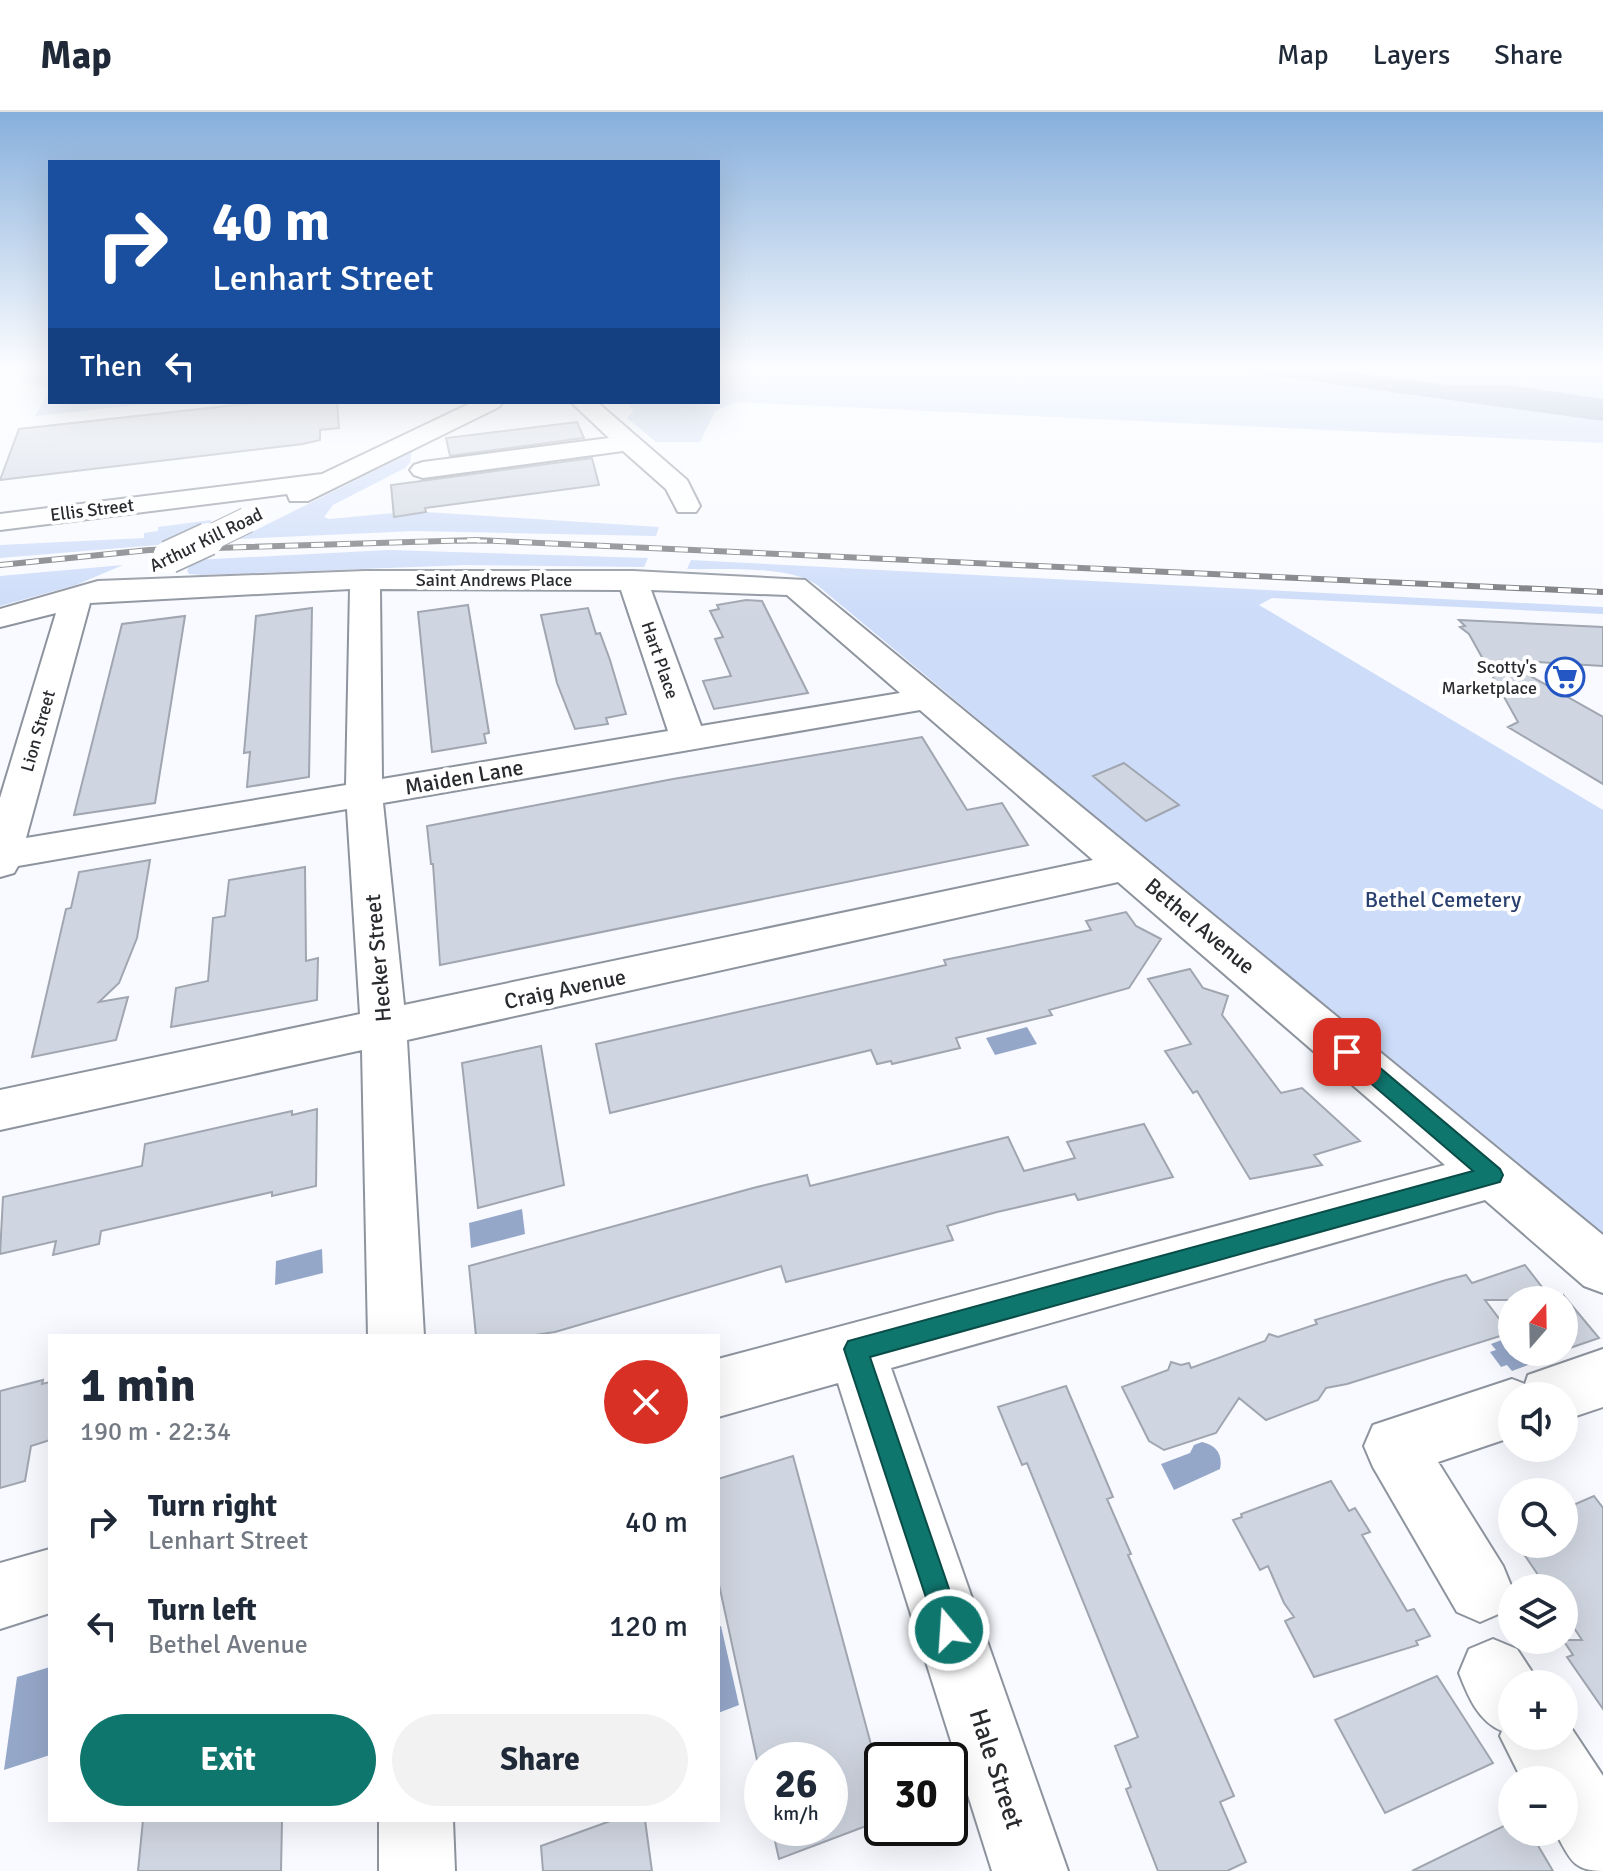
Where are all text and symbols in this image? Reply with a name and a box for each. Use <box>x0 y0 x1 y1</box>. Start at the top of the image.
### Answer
text: Map <box>40 32 112 79</box>
text: Map <box>1277 38 1329 72</box>
text: Layers <box>1373 38 1450 72</box>
text: Share <box>1494 38 1563 72</box>
text: 40 m <box>212 187 330 256</box>
icon: right <box>80 192 184 296</box>
text: Lenhart Street <box>212 256 434 301</box>
icon: left <box>158 344 202 388</box>
text: Then <box>80 348 142 385</box>
street label: Ellis Street <box>49 494 135 526</box>
street label: Arthur Kill Road <box>146 503 266 577</box>
street label: Saint Andrews Place <box>416 569 572 591</box>
street label: Hart Place <box>636 618 684 702</box>
place label: Scotty's Marketplace <box>1441 656 1537 699</box>
supermarket icon: Scotty's Marketplace <box>1544 656 1586 698</box>
street label: Lion Street <box>16 688 60 774</box>
street label: Maiden Lane <box>403 753 525 801</box>
street label: Bethel Avenue <box>1140 872 1260 980</box>
park label: Bethel Cemetery <box>1365 886 1522 913</box>
street label: Hecker Street <box>359 893 397 1023</box>
street label: Craig Avenue <box>502 963 628 1015</box>
pin <box>1313 1018 1381 1086</box>
icon: arrive <box>1325 1030 1369 1074</box>
north arrow <box>1498 1286 1578 1366</box>
map controls <box>1498 1286 1578 1846</box>
text: 1 min <box>80 1356 196 1415</box>
button: close <box>604 1360 688 1444</box>
button: sound <box>1498 1382 1578 1462</box>
text: 190 m · 22:34 <box>80 1416 231 1448</box>
button: search <box>1498 1478 1578 1558</box>
text: Turn right <box>148 1488 277 1525</box>
icon: right <box>80 1500 124 1544</box>
text: 40 m <box>625 1504 688 1541</box>
text: Lenhart Street <box>148 1525 308 1557</box>
button: layers <box>1498 1574 1578 1654</box>
position arrow <box>907 1588 991 1672</box>
text: Turn left <box>148 1592 257 1629</box>
icon: left <box>80 1604 124 1648</box>
text: 120 m <box>609 1608 688 1645</box>
text: Bethel Avenue <box>148 1629 308 1661</box>
button: + <box>1498 1670 1578 1750</box>
street label: Hale Street <box>962 1705 1030 1833</box>
button: Exit <box>80 1714 376 1806</box>
button: Share <box>392 1714 688 1806</box>
speed limit sign: 30 <box>864 1742 968 1846</box>
text: 26 <box>774 1759 818 1809</box>
button: − <box>1498 1766 1578 1846</box>
text: km/h <box>773 1801 819 1826</box>

